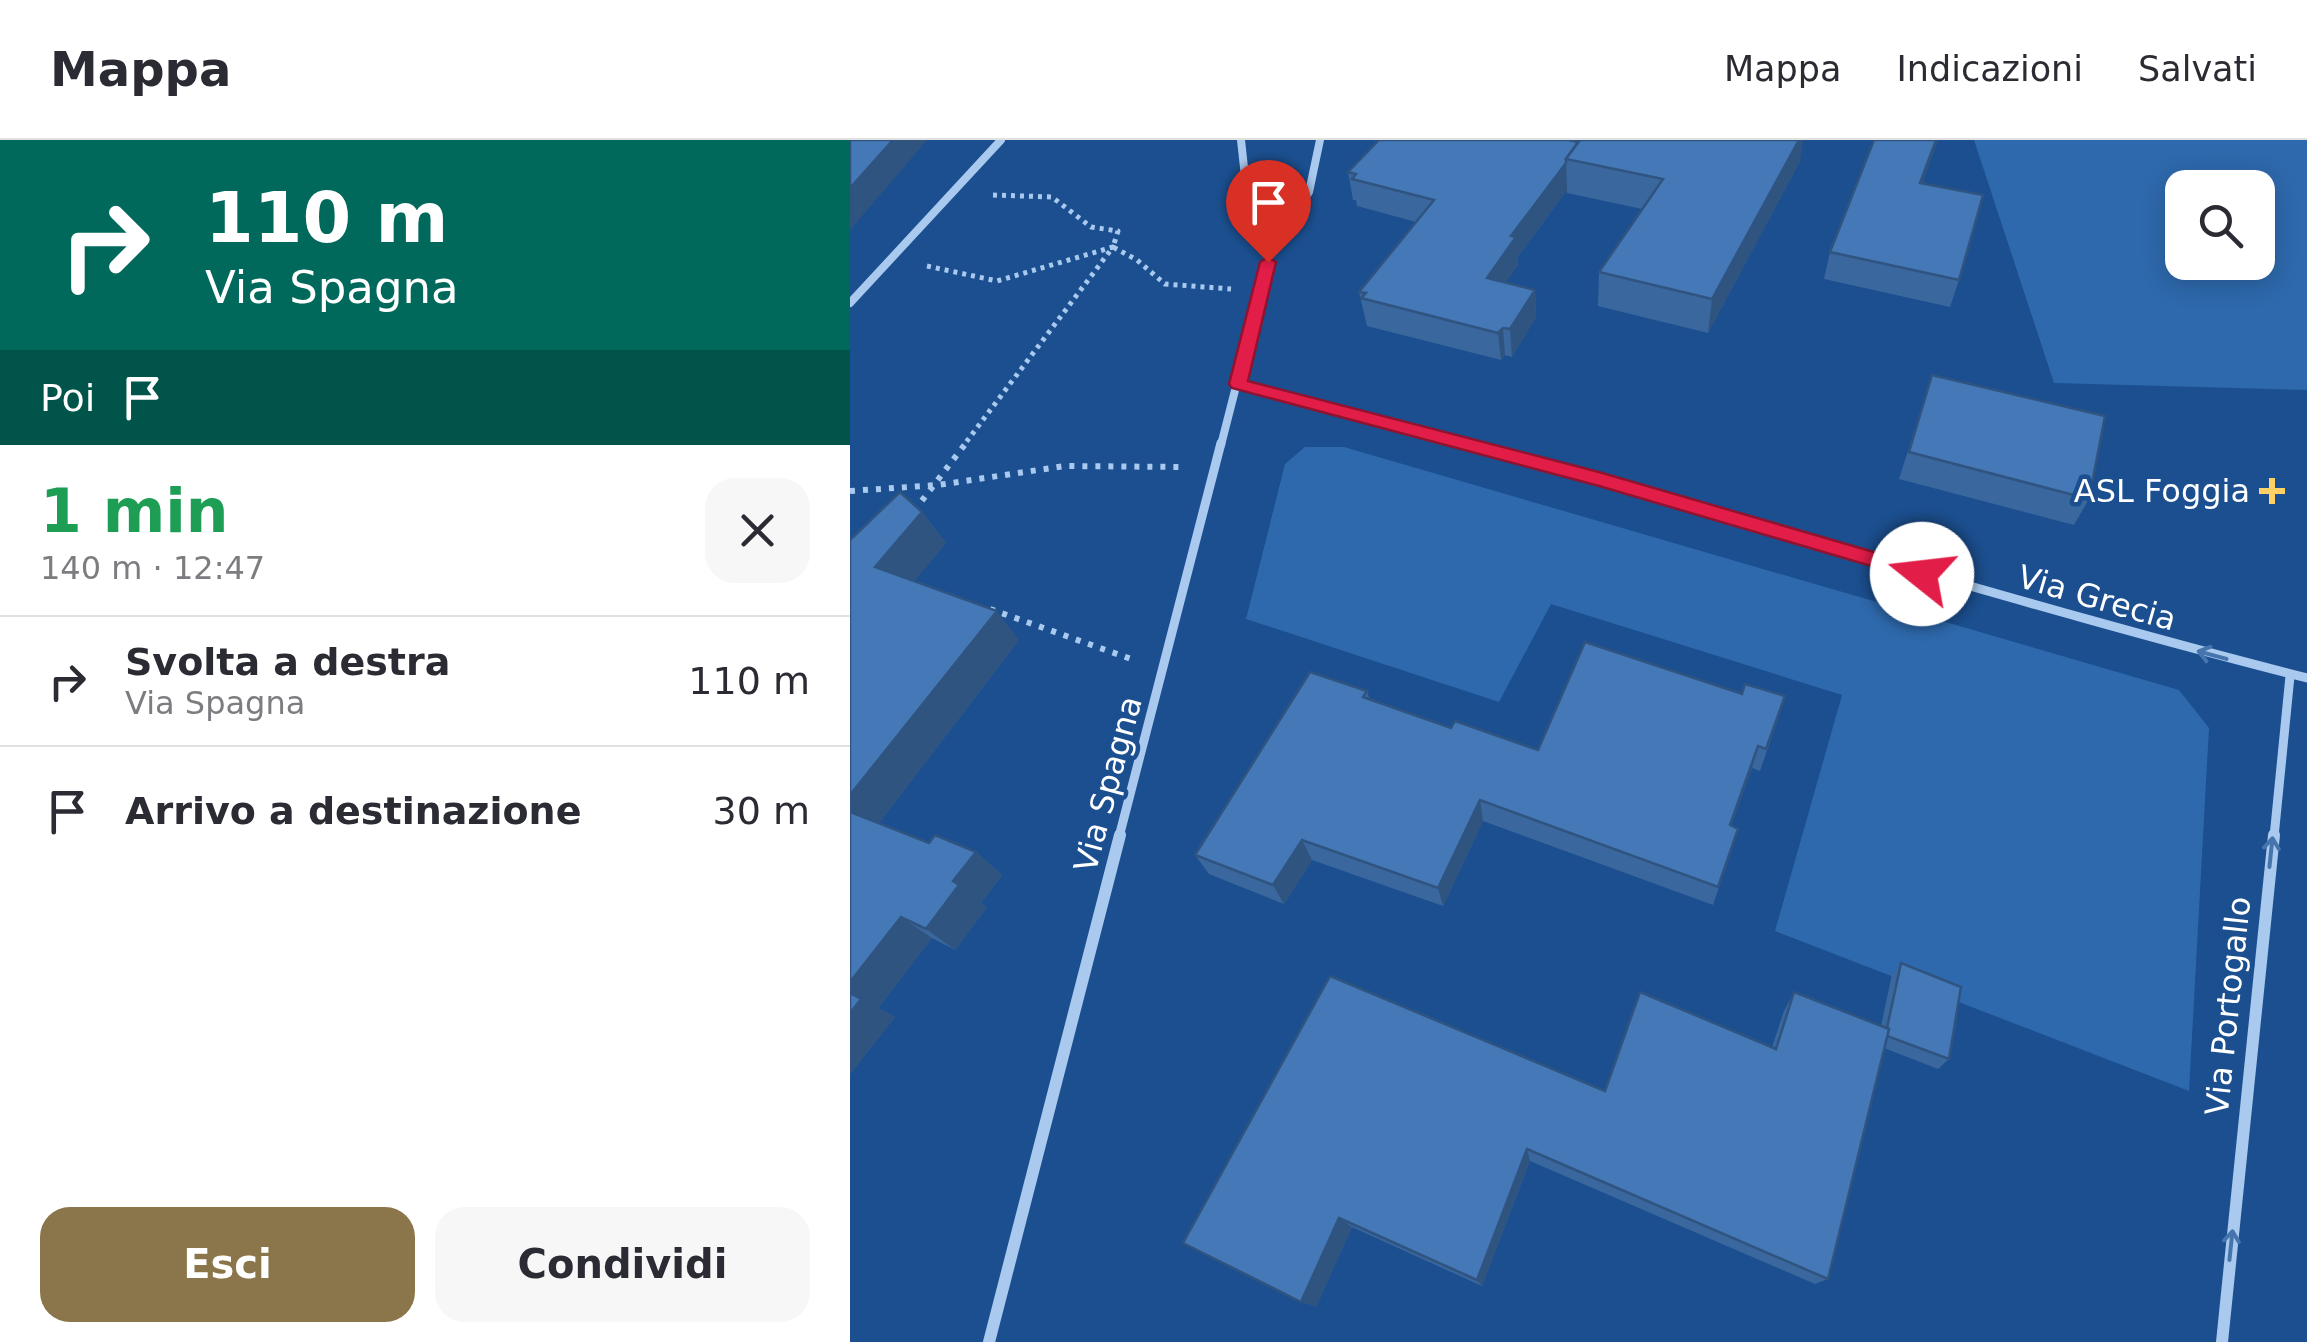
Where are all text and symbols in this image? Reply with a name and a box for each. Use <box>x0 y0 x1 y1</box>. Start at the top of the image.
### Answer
text: Mappa <box>50 41 231 97</box>
text: Mappa <box>1724 49 1841 89</box>
text: Indicazioni <box>1896 49 2083 89</box>
text: Salvati <box>2138 49 2257 89</box>
pin <box>1226 160 1311 263</box>
map controls <box>2165 170 2275 280</box>
button: search <box>2165 170 2275 280</box>
icon: arrive <box>1241 175 1296 230</box>
text: 110 m <box>205 177 448 259</box>
icon: right <box>40 180 170 310</box>
text: Via Spagna <box>205 261 459 314</box>
icon: arrive <box>115 370 170 425</box>
text: Poi <box>40 376 95 420</box>
place label: ASL Foggia <box>2074 472 2250 510</box>
text: 1 min <box>40 476 228 546</box>
button: close <box>705 478 810 583</box>
marker: ASL Foggia <box>2259 478 2285 504</box>
position arrow <box>1870 522 1974 626</box>
text: 140 m · 12:47 <box>40 549 265 587</box>
street label: Via Grecia <box>2013 557 2181 639</box>
text: Svolta a destra <box>125 640 450 684</box>
one-way arrow <box>2197 645 2228 664</box>
icon: right <box>40 654 95 709</box>
text: 110 m <box>688 659 810 703</box>
text: Via Spagna <box>125 684 305 722</box>
street label: Via Spagna <box>1066 692 1150 876</box>
icon: arrive <box>40 784 95 839</box>
text: Arrivo a destinazione <box>125 789 581 833</box>
text: 30 m <box>713 789 810 833</box>
one-way arrow <box>2262 836 2281 869</box>
street label: Via Portogallo <box>2198 895 2258 1117</box>
button: Esci <box>40 1207 415 1322</box>
button: Condividi <box>435 1207 810 1322</box>
one-way arrow <box>2221 1229 2240 1262</box>

